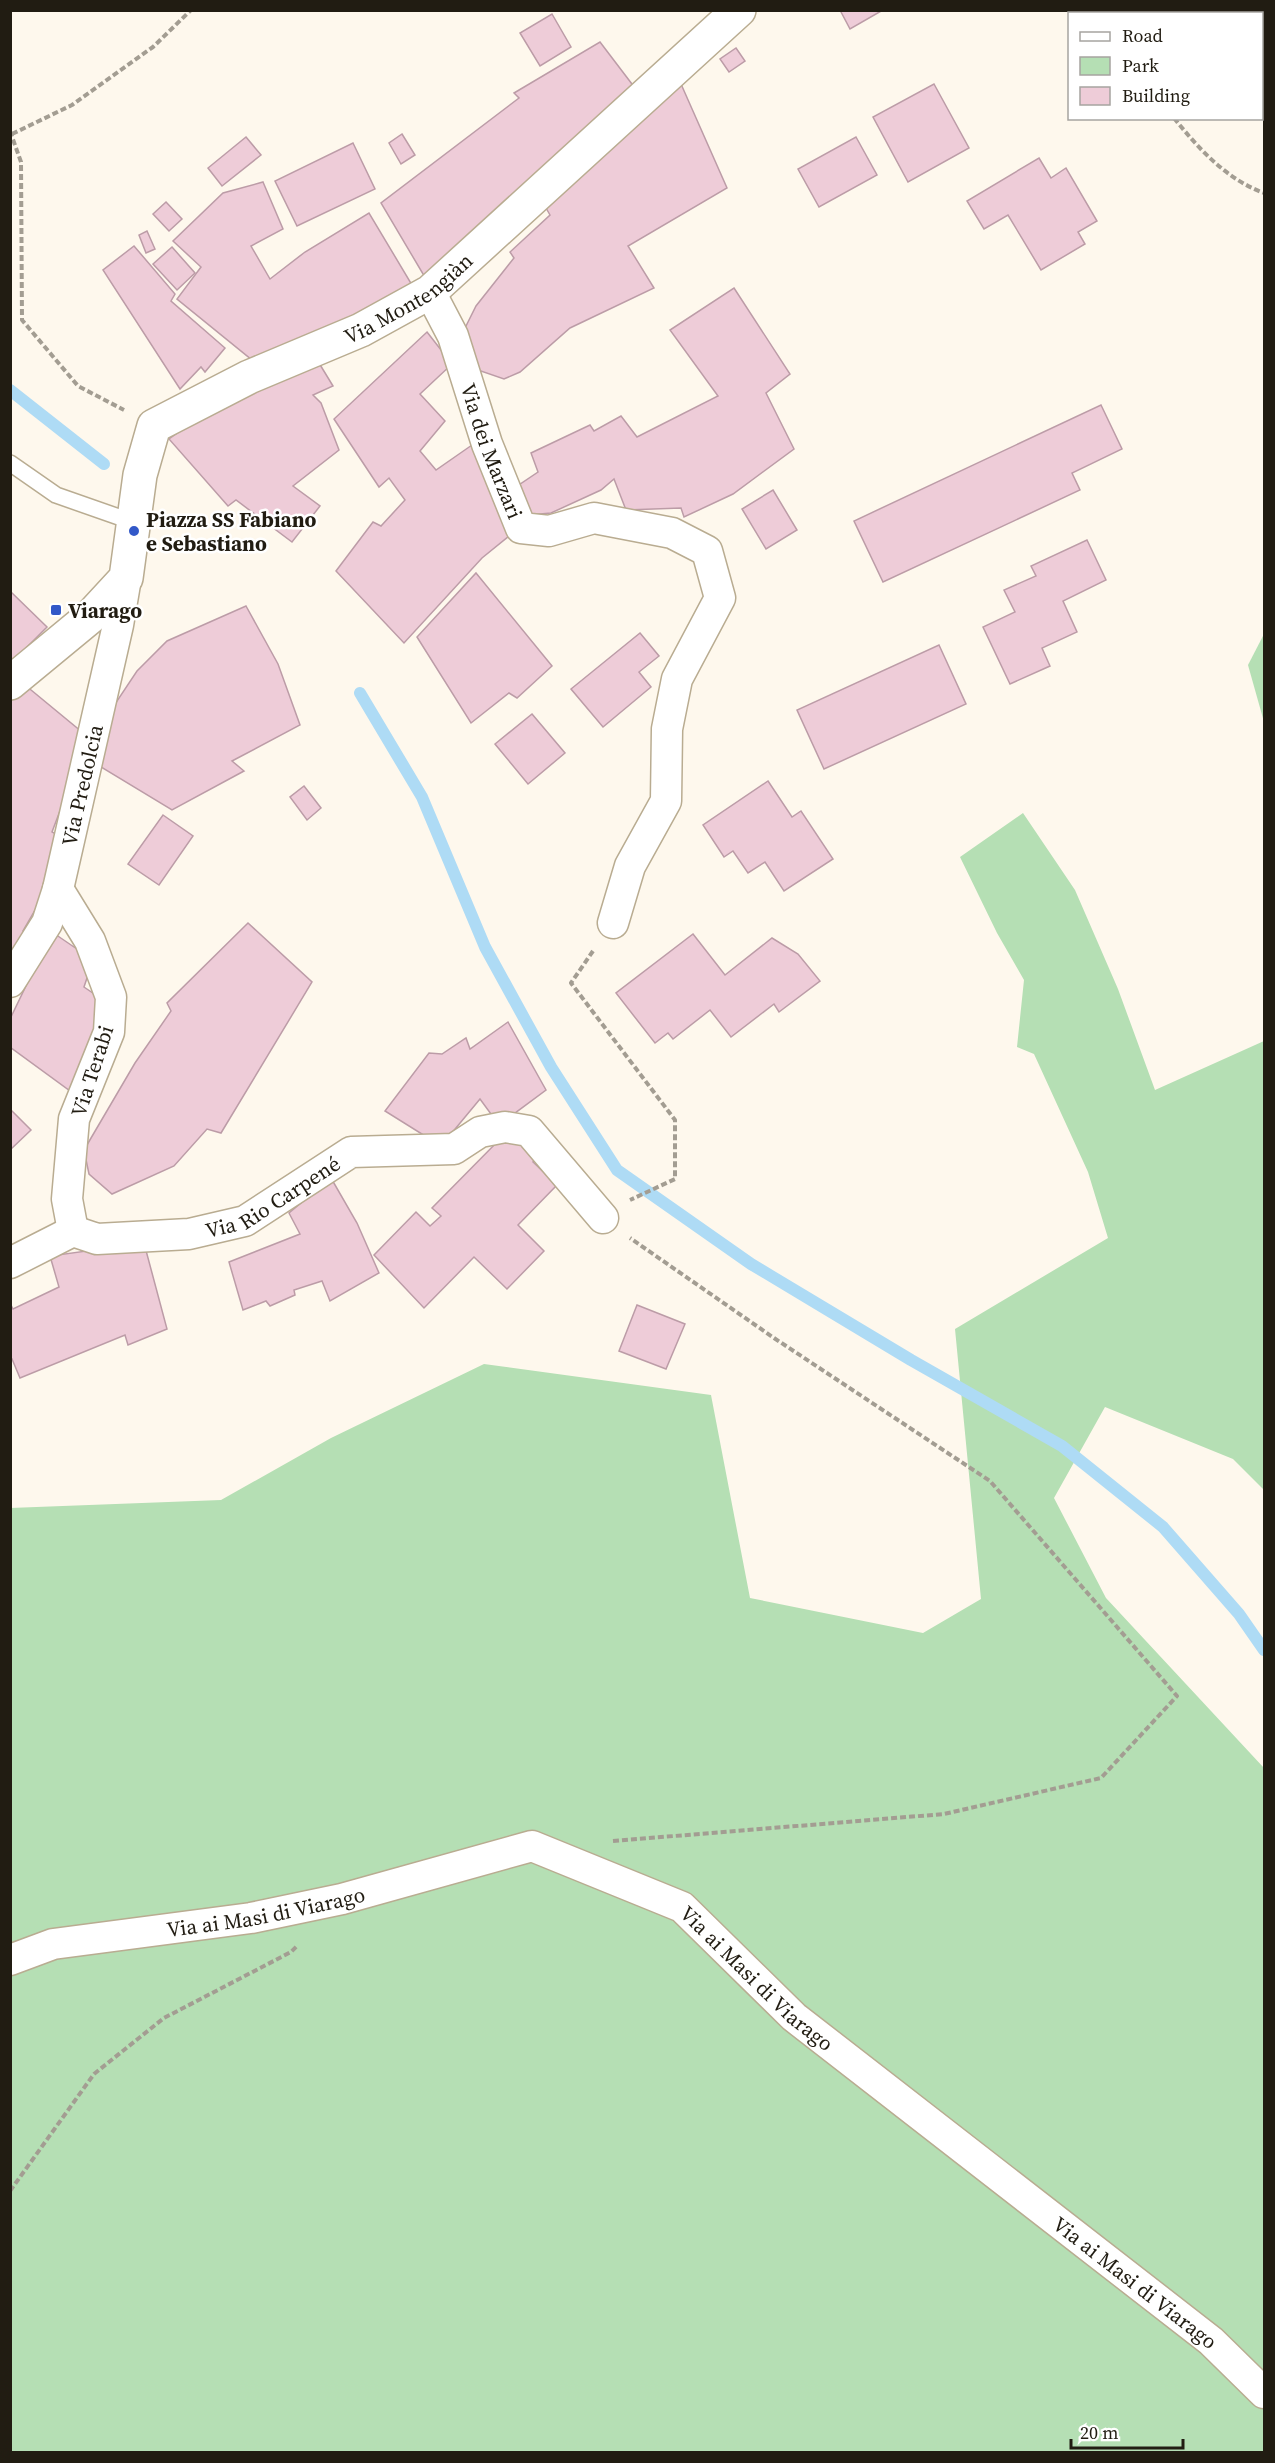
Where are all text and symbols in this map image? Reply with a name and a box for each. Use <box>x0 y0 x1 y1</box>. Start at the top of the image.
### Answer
legend <box>1068 12 1263 120</box>
text: Road <box>1122 23 1163 48</box>
text: Park <box>1122 53 1159 78</box>
text: Building <box>1122 83 1190 108</box>
street label: Via Montengiàn <box>339 246 479 350</box>
street label: Via dei Marzari <box>454 379 530 523</box>
place label: Piazza SS Fabiano e Sebastiano <box>146 505 317 558</box>
marker: Piazza SS Fabiano e Sebastiano <box>127 524 141 538</box>
place label: Viarago <box>68 596 142 625</box>
marker: Viarago <box>49 603 63 617</box>
street label: Via Predolcia <box>54 721 110 849</box>
street label: Via Terabi <box>64 1022 120 1120</box>
street label: Via Rio Carpené <box>202 1149 346 1244</box>
street label: Via ai Masi di Viarago <box>165 1879 368 1943</box>
street label: Via ai Masi di Viarago <box>674 1899 840 2057</box>
street label: Via ai Masi di Viarago <box>1047 2209 1224 2355</box>
scale bar <box>1071 2412 1184 2450</box>
text: 20 m <box>1080 2420 1118 2445</box>

